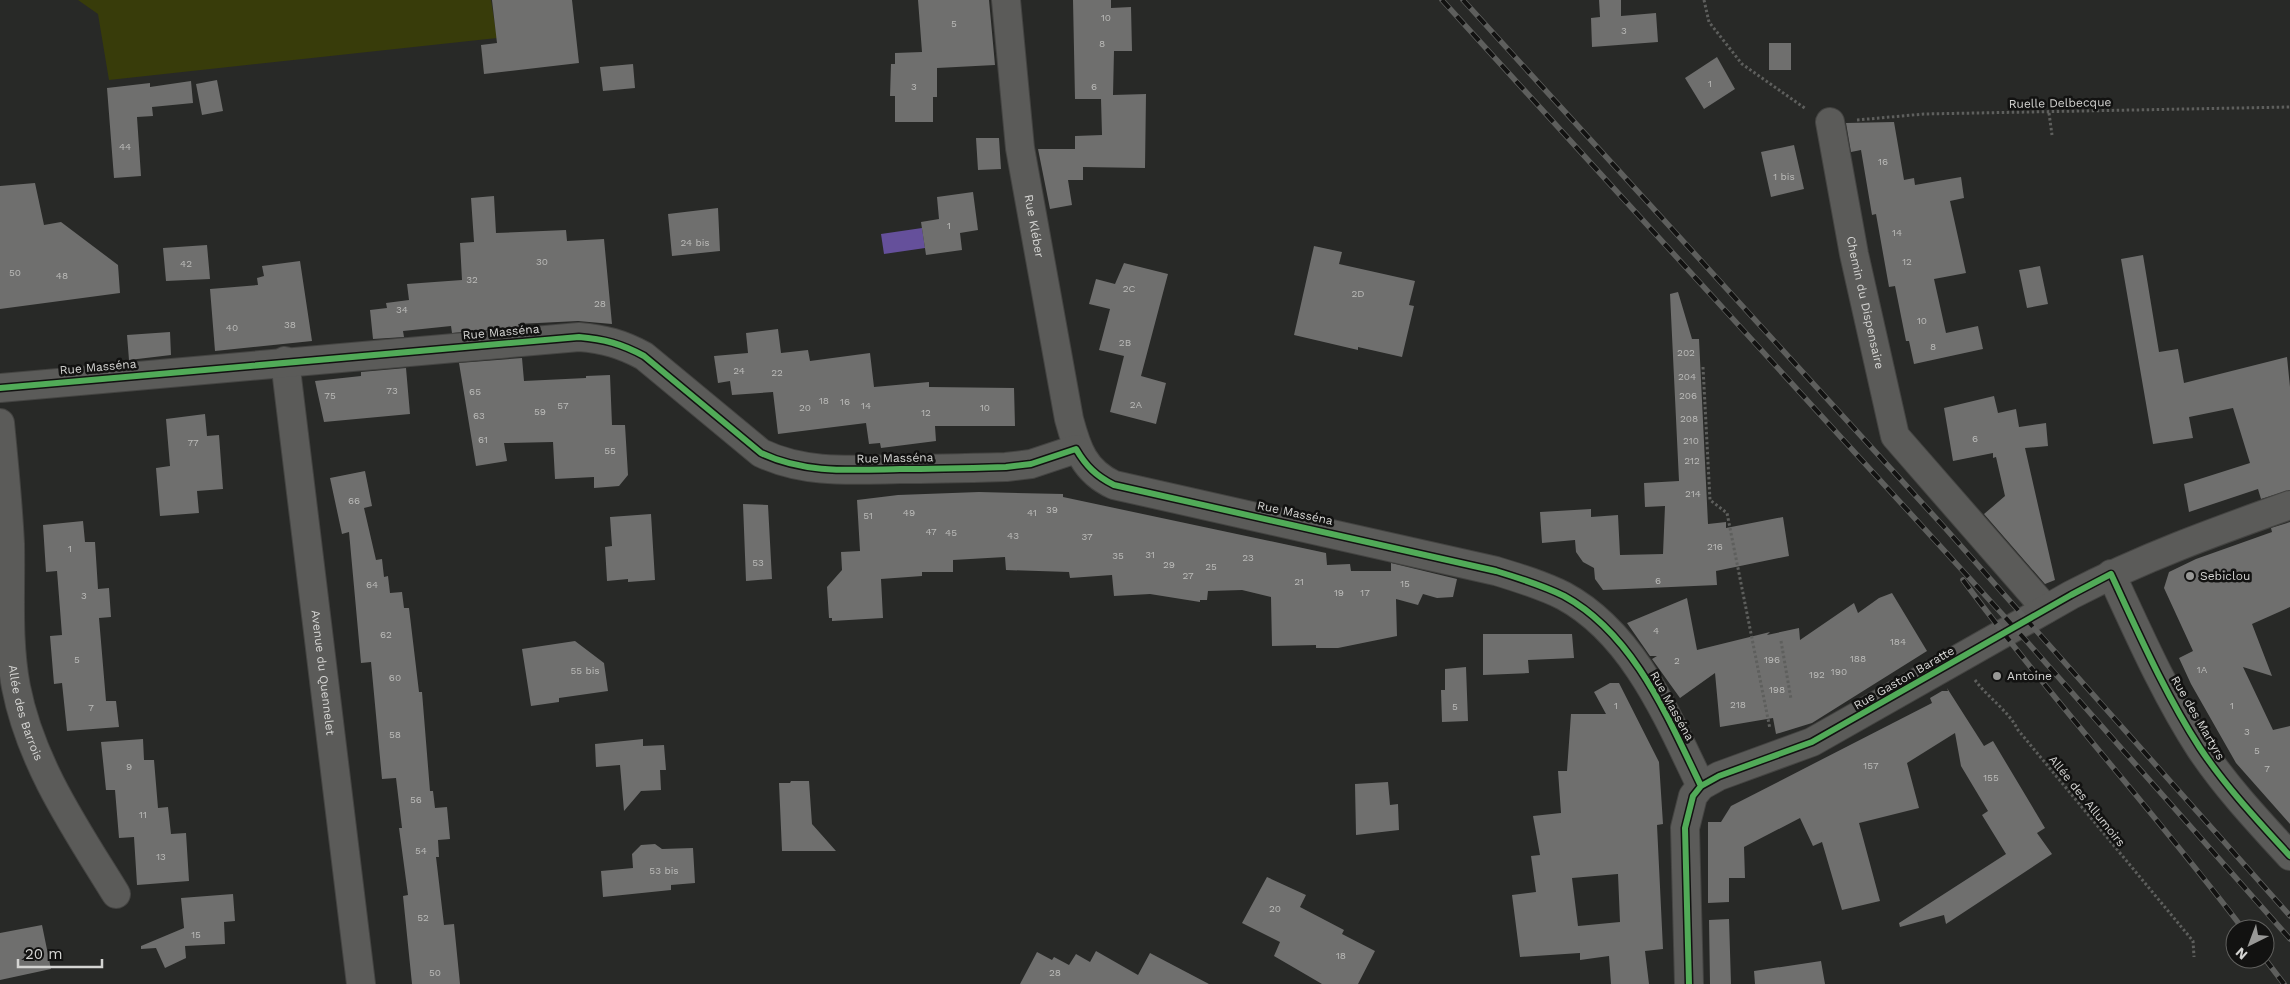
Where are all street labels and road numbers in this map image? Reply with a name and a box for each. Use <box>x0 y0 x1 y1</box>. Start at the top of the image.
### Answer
street label: Ruelle Delbecque <box>2008 95 2112 111</box>
street label: Rue Kléber <box>1022 193 1047 259</box>
street label: Chemin du Dispensaire <box>1844 235 1887 370</box>
street label: Rue Masséna <box>462 322 540 342</box>
street label: Rue Masséna <box>59 357 137 377</box>
street label: Rue Masséna <box>856 450 934 466</box>
street label: Rue Masséna <box>1256 498 1334 528</box>
street label: Avenue du Quennelet <box>308 609 338 736</box>
street label: Rue Gaston Baratte <box>1851 643 1957 713</box>
street label: Allée des Barrois <box>6 664 46 763</box>
street label: Rue Masséna <box>1647 669 1697 743</box>
street label: Rue des Martyrs <box>2168 673 2228 763</box>
street label: Allée des Allumoirs <box>2046 753 2128 849</box>

